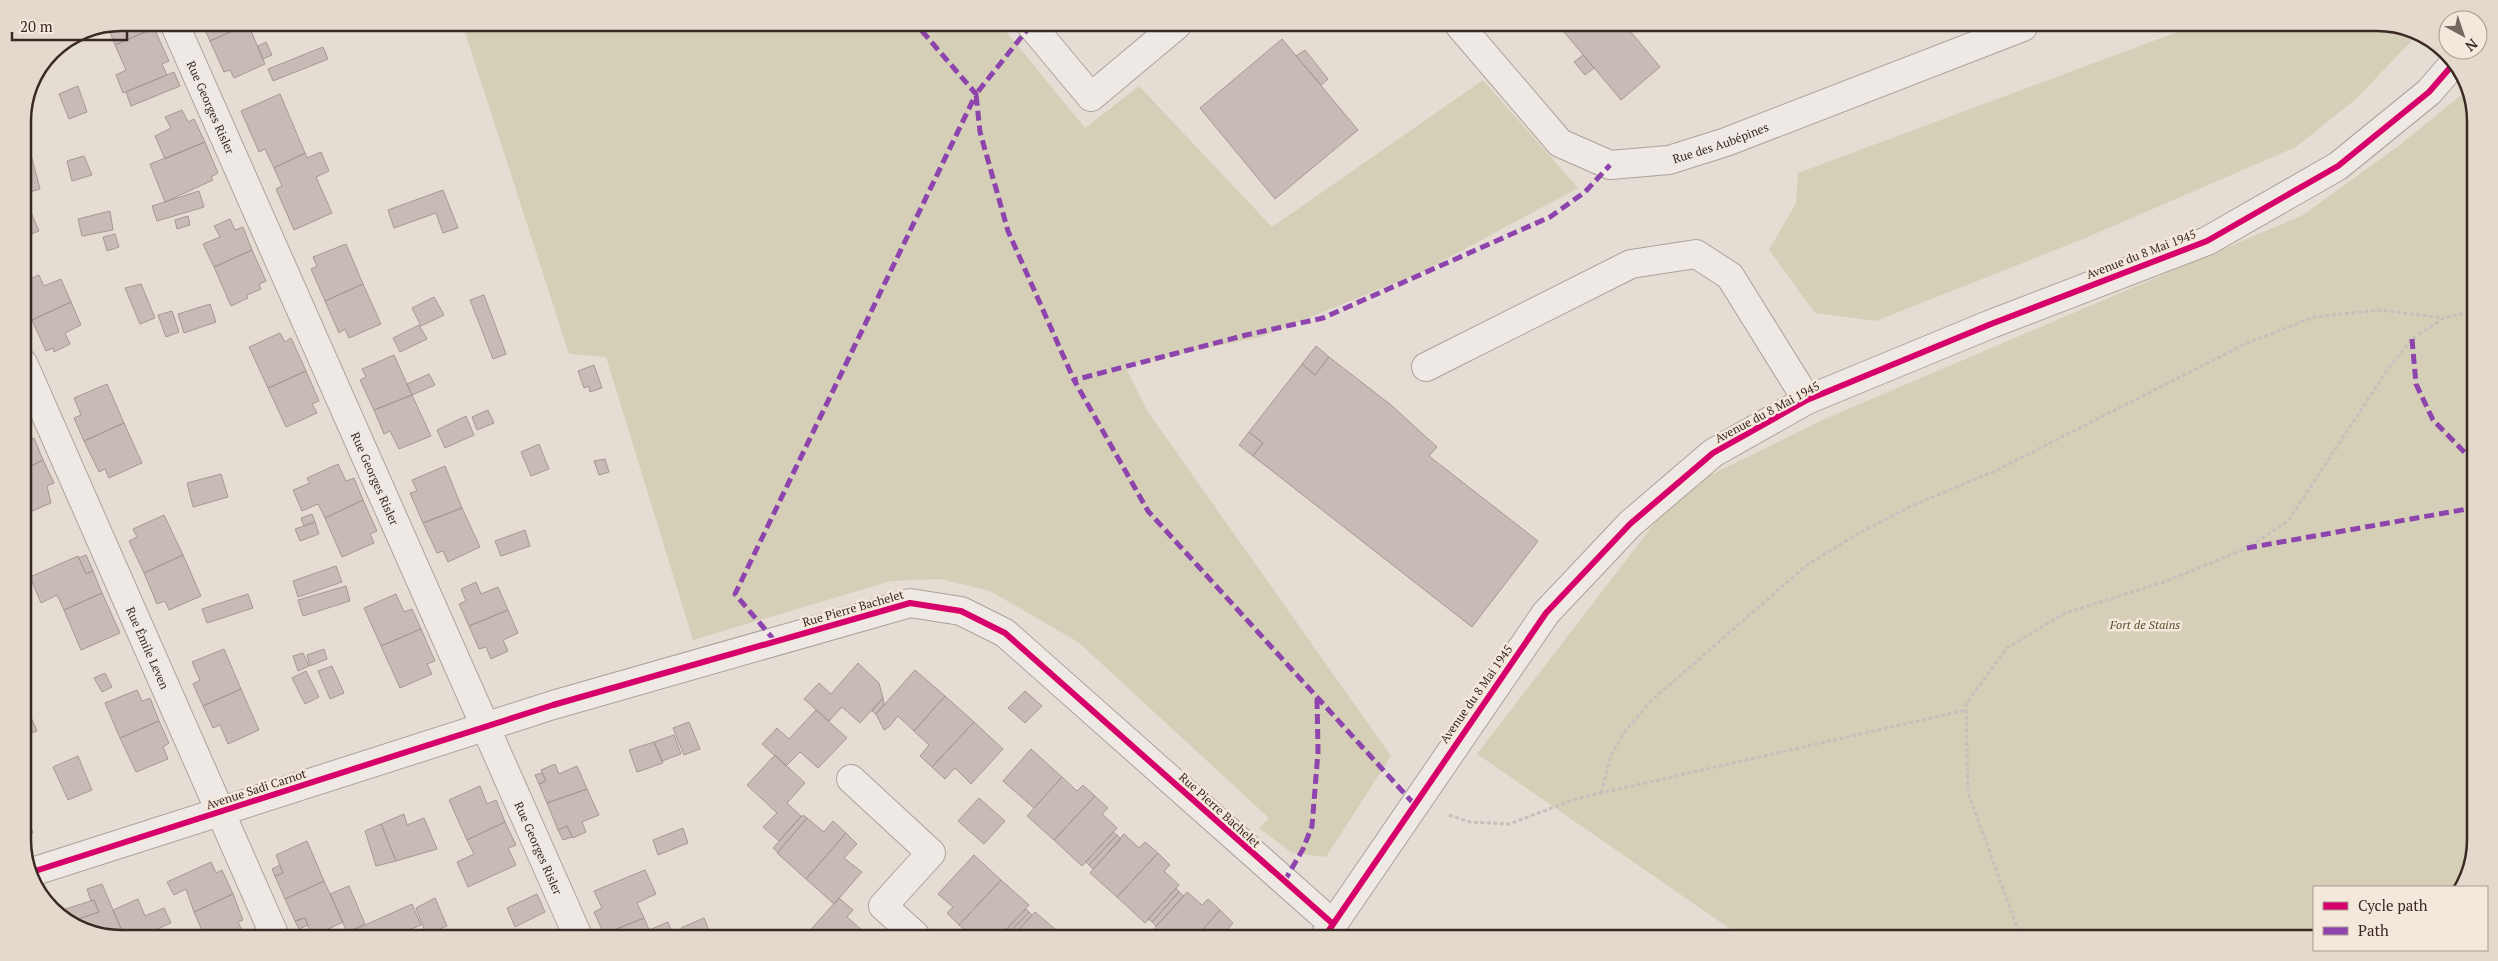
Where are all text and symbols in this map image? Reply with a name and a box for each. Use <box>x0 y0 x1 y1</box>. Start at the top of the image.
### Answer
scale bar <box>12 10 128 42</box>
north arrow <box>2438 10 2488 60</box>
text: 20 m <box>20 16 53 36</box>
text: N <box>2461 35 2482 56</box>
street label: Rue Georges Risler <box>184 58 239 156</box>
street label: Rue des Aubépines <box>1670 119 1770 166</box>
street label: Avenue du 8 Mai 1945 <box>2084 226 2198 282</box>
street label: Avenue du 8 Mai 1945 <box>1712 378 1822 446</box>
street label: Rue Georges Risler <box>348 430 403 528</box>
street label: Rue Pierre Bachelet <box>801 586 906 630</box>
street label: Rue Émile Leven <box>123 604 173 691</box>
park label: Fort de Stains <box>2109 617 2180 632</box>
street label: Avenue du 8 Mai 1945 <box>1436 642 1516 746</box>
street label: Avenue Sadi Carnot <box>204 766 308 812</box>
street label: Rue Pierre Bachelet <box>1176 769 1264 851</box>
street label: Rue Georges Risler <box>512 799 566 897</box>
legend <box>2313 886 2488 951</box>
text: Cycle path <box>2358 895 2428 915</box>
text: Path <box>2358 920 2389 940</box>

